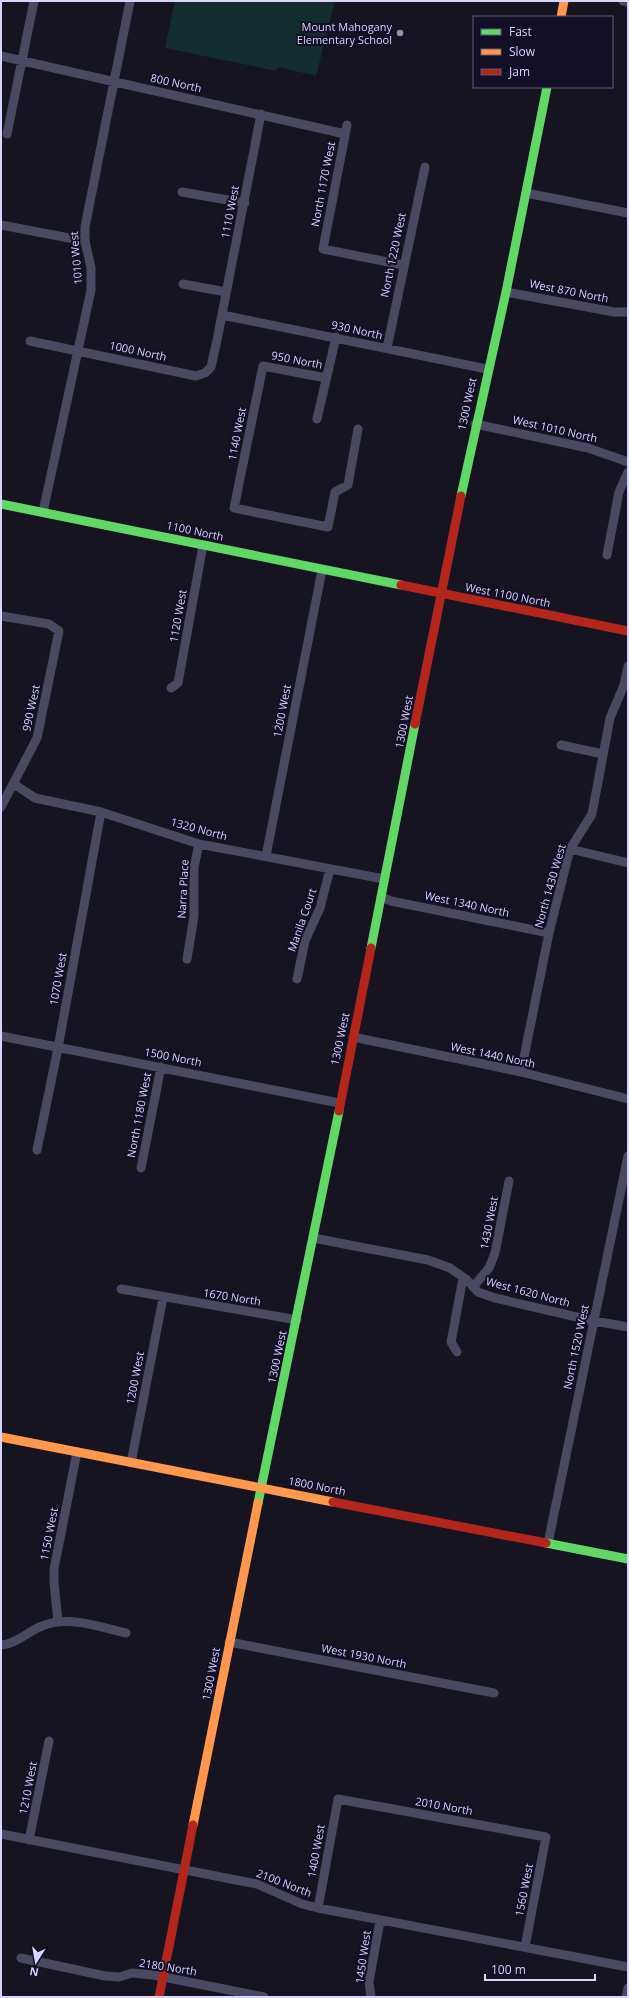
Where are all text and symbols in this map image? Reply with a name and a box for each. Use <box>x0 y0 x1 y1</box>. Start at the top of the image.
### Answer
legend <box>473 16 613 88</box>
place label: Mount Mahogany Elementary School <box>297 19 392 47</box>
text: Fast <box>509 23 532 40</box>
marker: Mount Mahogany Elementary School <box>395 28 405 38</box>
text: Slow <box>509 43 536 60</box>
text: Jam <box>508 63 530 80</box>
street label: 800 North <box>149 70 203 95</box>
street label: North 1170 West <box>307 140 338 228</box>
street label: 1110 West <box>217 184 242 240</box>
street label: North 1220 West <box>376 211 409 299</box>
street label: 1010 West <box>66 231 85 285</box>
street label: West 870 North <box>528 275 610 306</box>
street label: 930 North <box>330 317 384 342</box>
street label: 1000 North <box>108 337 168 364</box>
street label: 950 North <box>270 347 324 372</box>
street label: 1300 West <box>454 376 479 432</box>
street label: 1140 West <box>224 406 249 462</box>
street label: West 1010 North <box>511 411 599 446</box>
street label: 1100 North <box>165 517 225 544</box>
street label: West 1100 North <box>464 579 552 610</box>
street label: 1120 West <box>165 588 190 644</box>
street label: 990 West <box>18 683 43 733</box>
street label: 1200 West <box>269 683 294 739</box>
street label: 1300 West <box>391 694 416 750</box>
street label: 1320 North <box>169 814 229 843</box>
street label: North 1430 West <box>530 842 569 929</box>
street label: Narra Place <box>173 859 192 919</box>
street label: Manila Court <box>284 886 319 953</box>
street label: West 1340 North <box>423 887 511 920</box>
street label: 1070 West <box>45 951 70 1007</box>
street label: 1300 West <box>327 1011 352 1067</box>
street label: West 1440 North <box>449 1038 537 1071</box>
street label: 1500 North <box>143 1044 203 1069</box>
street label: North 1180 West <box>123 1071 154 1159</box>
street label: 1430 West <box>476 1195 501 1251</box>
street label: West 1620 North <box>484 1273 572 1310</box>
street label: 1670 North <box>202 1285 262 1308</box>
street label: North 1520 West <box>559 1303 592 1391</box>
street label: 1300 West <box>264 1329 289 1385</box>
street label: 1200 West <box>122 1350 147 1406</box>
street label: 1800 North <box>287 1473 347 1498</box>
street label: 1150 West <box>36 1506 61 1562</box>
street label: West 1930 North <box>320 1640 408 1671</box>
street label: 1300 West <box>198 1646 223 1702</box>
street label: 1210 West <box>15 1760 40 1816</box>
street label: 2010 North <box>414 1793 474 1818</box>
street label: 1400 West <box>303 1823 328 1879</box>
street label: 1560 West <box>511 1862 536 1918</box>
street label: 2100 North <box>254 1865 314 1900</box>
street label: 1450 West <box>351 1929 374 1984</box>
north arrow <box>16 1942 56 1982</box>
street label: 2180 North <box>138 1955 198 1978</box>
scale bar <box>485 1956 595 1982</box>
text: 100 m <box>491 1961 526 1978</box>
text: N <box>28 1964 40 1981</box>

